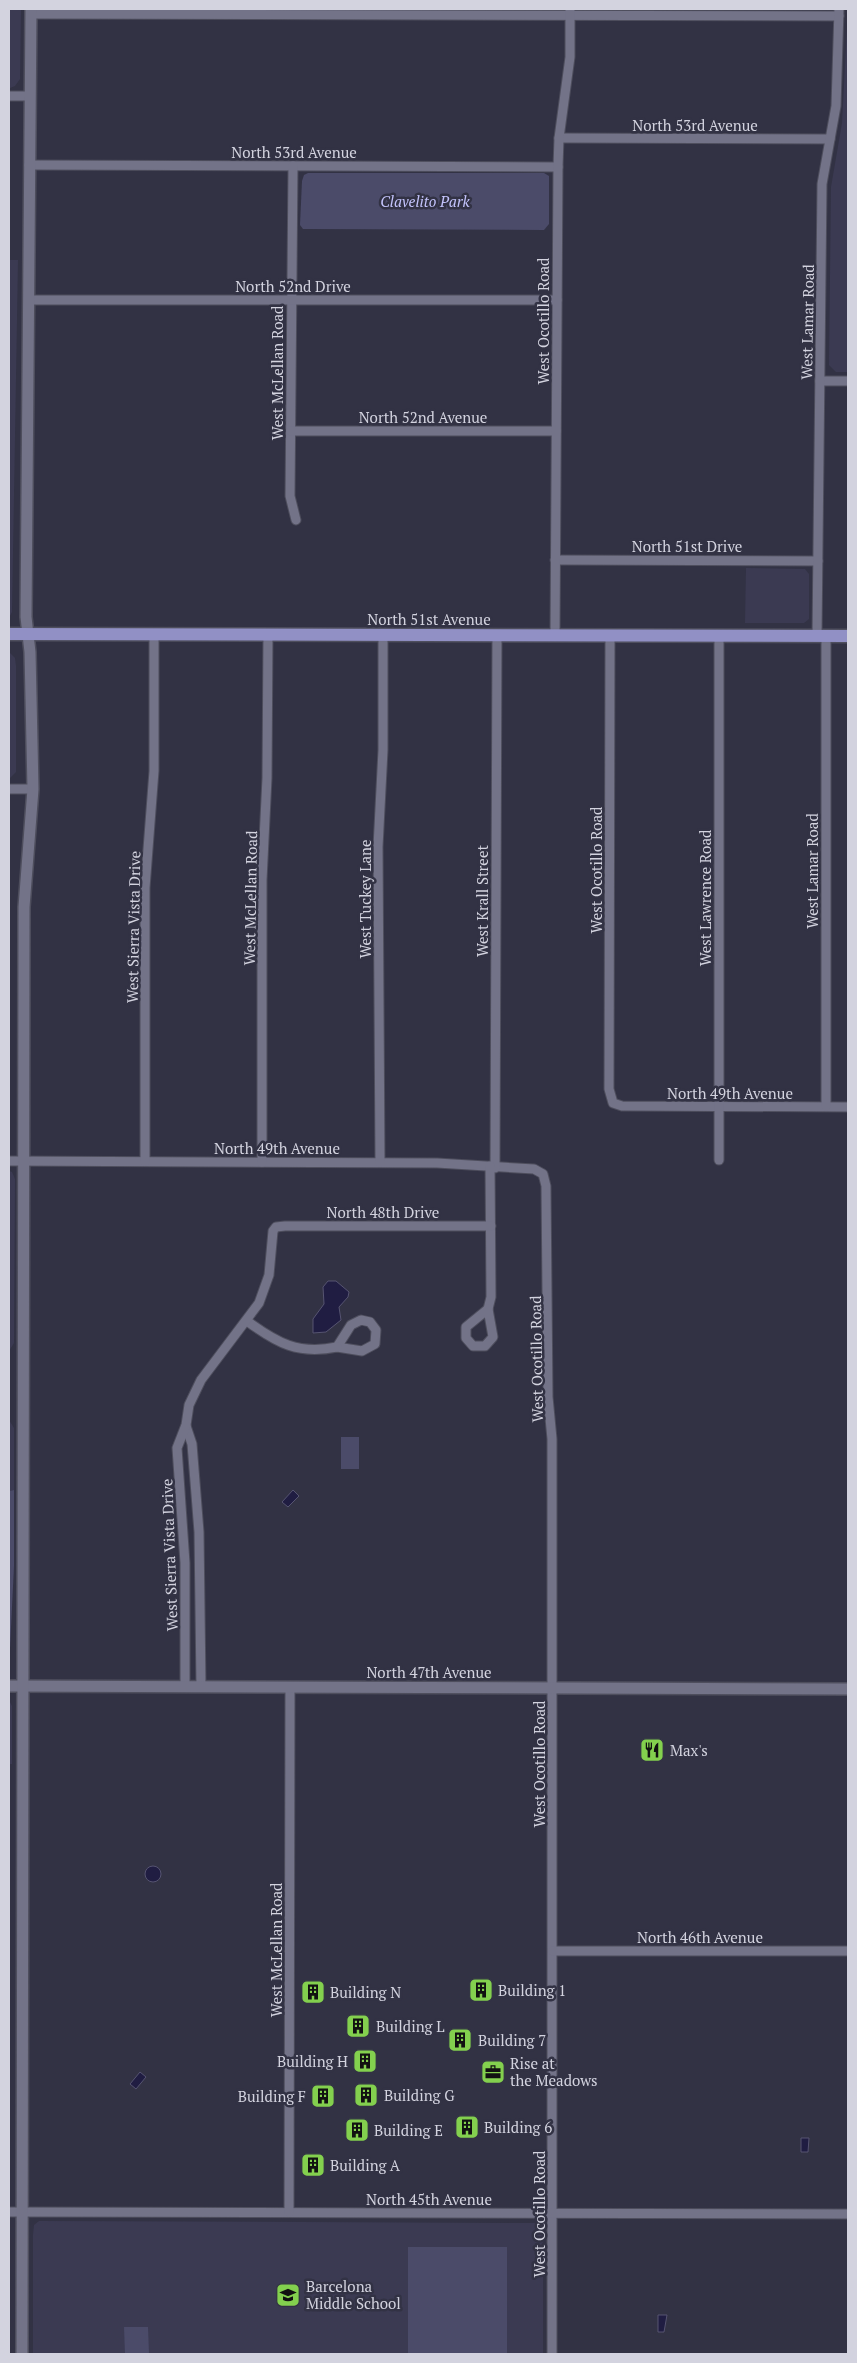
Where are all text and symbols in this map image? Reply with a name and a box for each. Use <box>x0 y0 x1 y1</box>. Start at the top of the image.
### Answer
street label: North 53rd Avenue <box>632 115 758 135</box>
street label: North 53rd Avenue <box>231 142 357 162</box>
park label: Clavelito Park <box>380 191 470 211</box>
street label: West Ocotillo Road <box>533 258 553 384</box>
street label: West Lamar Road <box>796 264 818 380</box>
street label: North 52nd Drive <box>235 276 351 296</box>
street label: West McLellan Road <box>267 306 287 440</box>
street label: North 52nd Avenue <box>359 407 487 427</box>
street label: North 51st Drive <box>632 536 742 556</box>
street label: North 51st Avenue <box>367 609 491 629</box>
street label: West Ocotillo Road <box>586 807 606 933</box>
street label: West Lamar Road <box>802 813 822 929</box>
street label: West McLellan Road <box>239 830 261 966</box>
street label: West Lawrence Road <box>695 830 715 966</box>
street label: West Tuckey Lane <box>355 839 375 959</box>
street label: West Krall Street <box>472 845 492 957</box>
street label: West Sierra Vista Drive <box>122 851 144 1003</box>
street label: North 49th Avenue <box>667 1083 793 1103</box>
street label: North 49th Avenue <box>214 1138 340 1158</box>
street label: North 48th Drive <box>327 1202 439 1222</box>
street label: West Ocotillo Road <box>525 1295 547 1423</box>
street label: West Sierra Vista Drive <box>156 1478 182 1632</box>
street label: North 47th Avenue <box>366 1662 492 1682</box>
street label: West Ocotillo Road <box>529 1701 549 1827</box>
restaurant icon: Max's <box>639 1737 665 1763</box>
place label: Max's <box>670 1740 708 1760</box>
street label: West McLellan Road <box>266 1883 286 2017</box>
street label: North 46th Avenue <box>637 1927 763 1947</box>
building icon: Building 1 <box>468 1977 494 2003</box>
building icon: Building N <box>300 1979 326 2005</box>
place label: Building 1 <box>498 1980 566 2000</box>
place label: Building N <box>330 1982 401 2002</box>
building icon: Building L <box>345 2013 371 2039</box>
place label: Building L <box>376 2016 444 2036</box>
building icon: Building 7 <box>447 2027 473 2053</box>
place label: Building 7 <box>478 2030 546 2050</box>
building icon: Building H <box>352 2048 378 2074</box>
place label: Building H <box>277 2051 348 2071</box>
place label: Rise at the Meadows <box>510 2053 598 2090</box>
office icon: Rise at the Meadows <box>480 2059 506 2085</box>
building icon: Building G <box>353 2082 379 2108</box>
building icon: Building F <box>310 2083 336 2109</box>
place label: Building G <box>384 2085 455 2105</box>
place label: Building F <box>238 2086 306 2106</box>
building icon: Building 6 <box>454 2114 480 2140</box>
building icon: Building E <box>344 2117 370 2143</box>
place label: Building 6 <box>484 2117 552 2137</box>
place label: Building E <box>374 2120 443 2140</box>
street label: West Ocotillo Road <box>529 2151 549 2277</box>
building icon: Building A <box>300 2152 326 2178</box>
place label: Building A <box>330 2155 401 2175</box>
street label: North 45th Avenue <box>366 2189 492 2209</box>
place label: Barcelona Middle School <box>306 2276 401 2313</box>
school or university icon: Barcelona Middle School <box>275 2282 301 2308</box>

